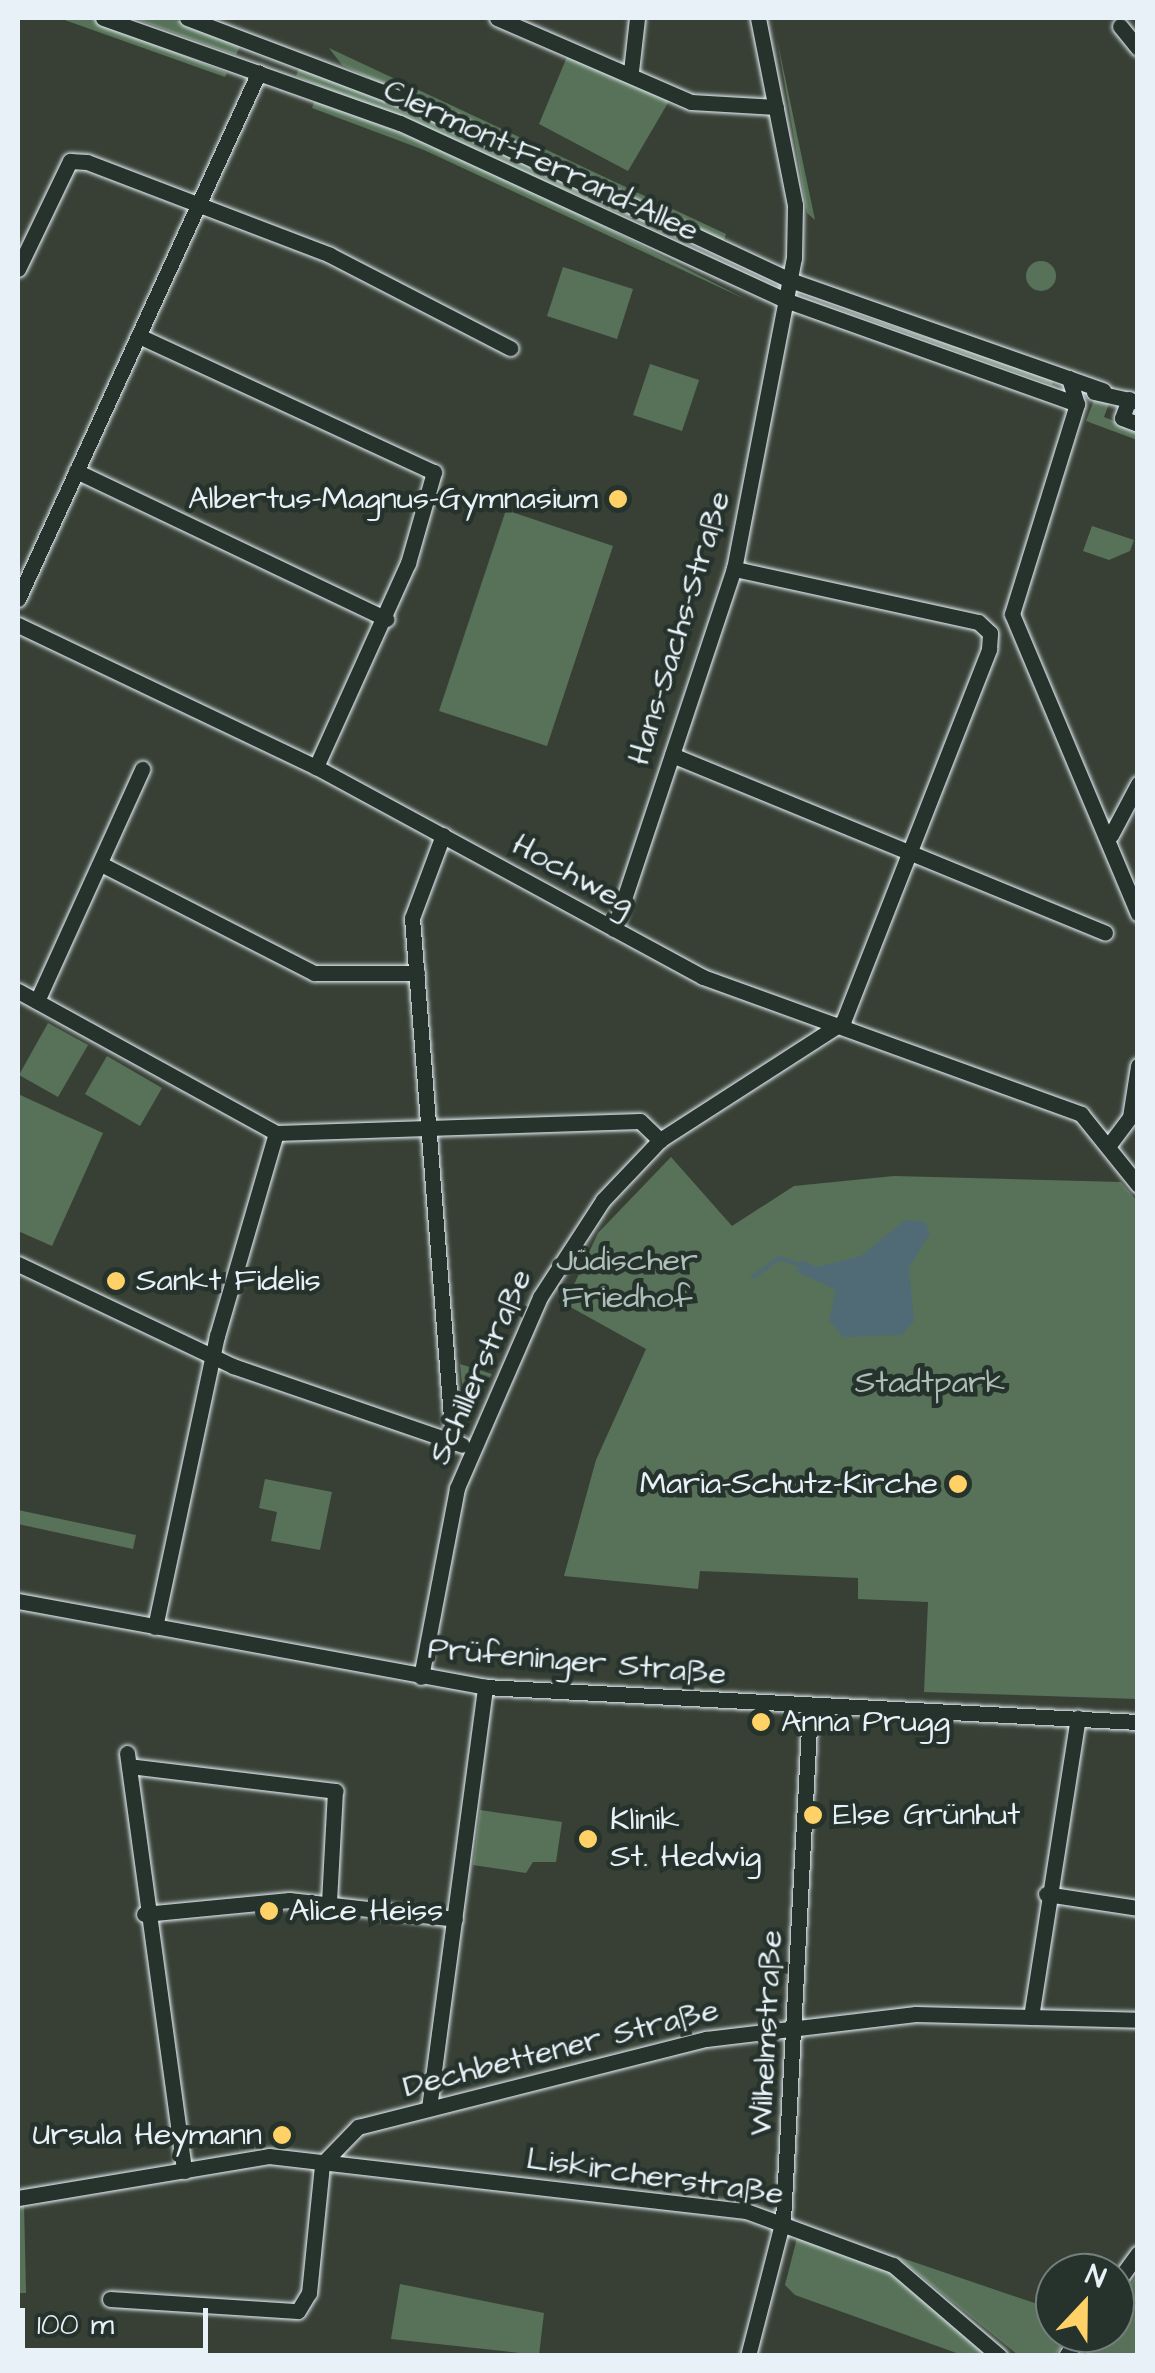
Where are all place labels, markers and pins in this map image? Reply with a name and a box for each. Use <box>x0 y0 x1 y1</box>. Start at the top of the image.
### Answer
place label: Albertus-Magnus-Gymnasium <box>188 480 598 518</box>
marker: Albertus-Magnus-Gymnasium <box>607 488 629 510</box>
place label: Sankt Fidelis <box>136 1262 321 1300</box>
marker: Sankt Fidelis <box>105 1270 127 1292</box>
place label: Maria-Schutz-Kirche <box>640 1465 938 1503</box>
marker: Maria-Schutz-Kirche <box>947 1473 969 1495</box>
place label: Anna Prugg <box>781 1703 950 1741</box>
marker: Anna Prugg <box>750 1711 772 1733</box>
place label: Else Grünhut <box>833 1796 1020 1834</box>
place label: Klinik St. Hedwig <box>610 1802 761 1877</box>
marker: Else Grünhut <box>802 1804 824 1826</box>
marker: Klinik St. Hedwig <box>575 1826 601 1852</box>
place label: Alice Heiss <box>289 1892 443 1930</box>
marker: Alice Heiss <box>258 1900 280 1922</box>
place label: Ursula Heymann <box>32 2116 262 2154</box>
marker: Ursula Heymann <box>271 2124 293 2146</box>

